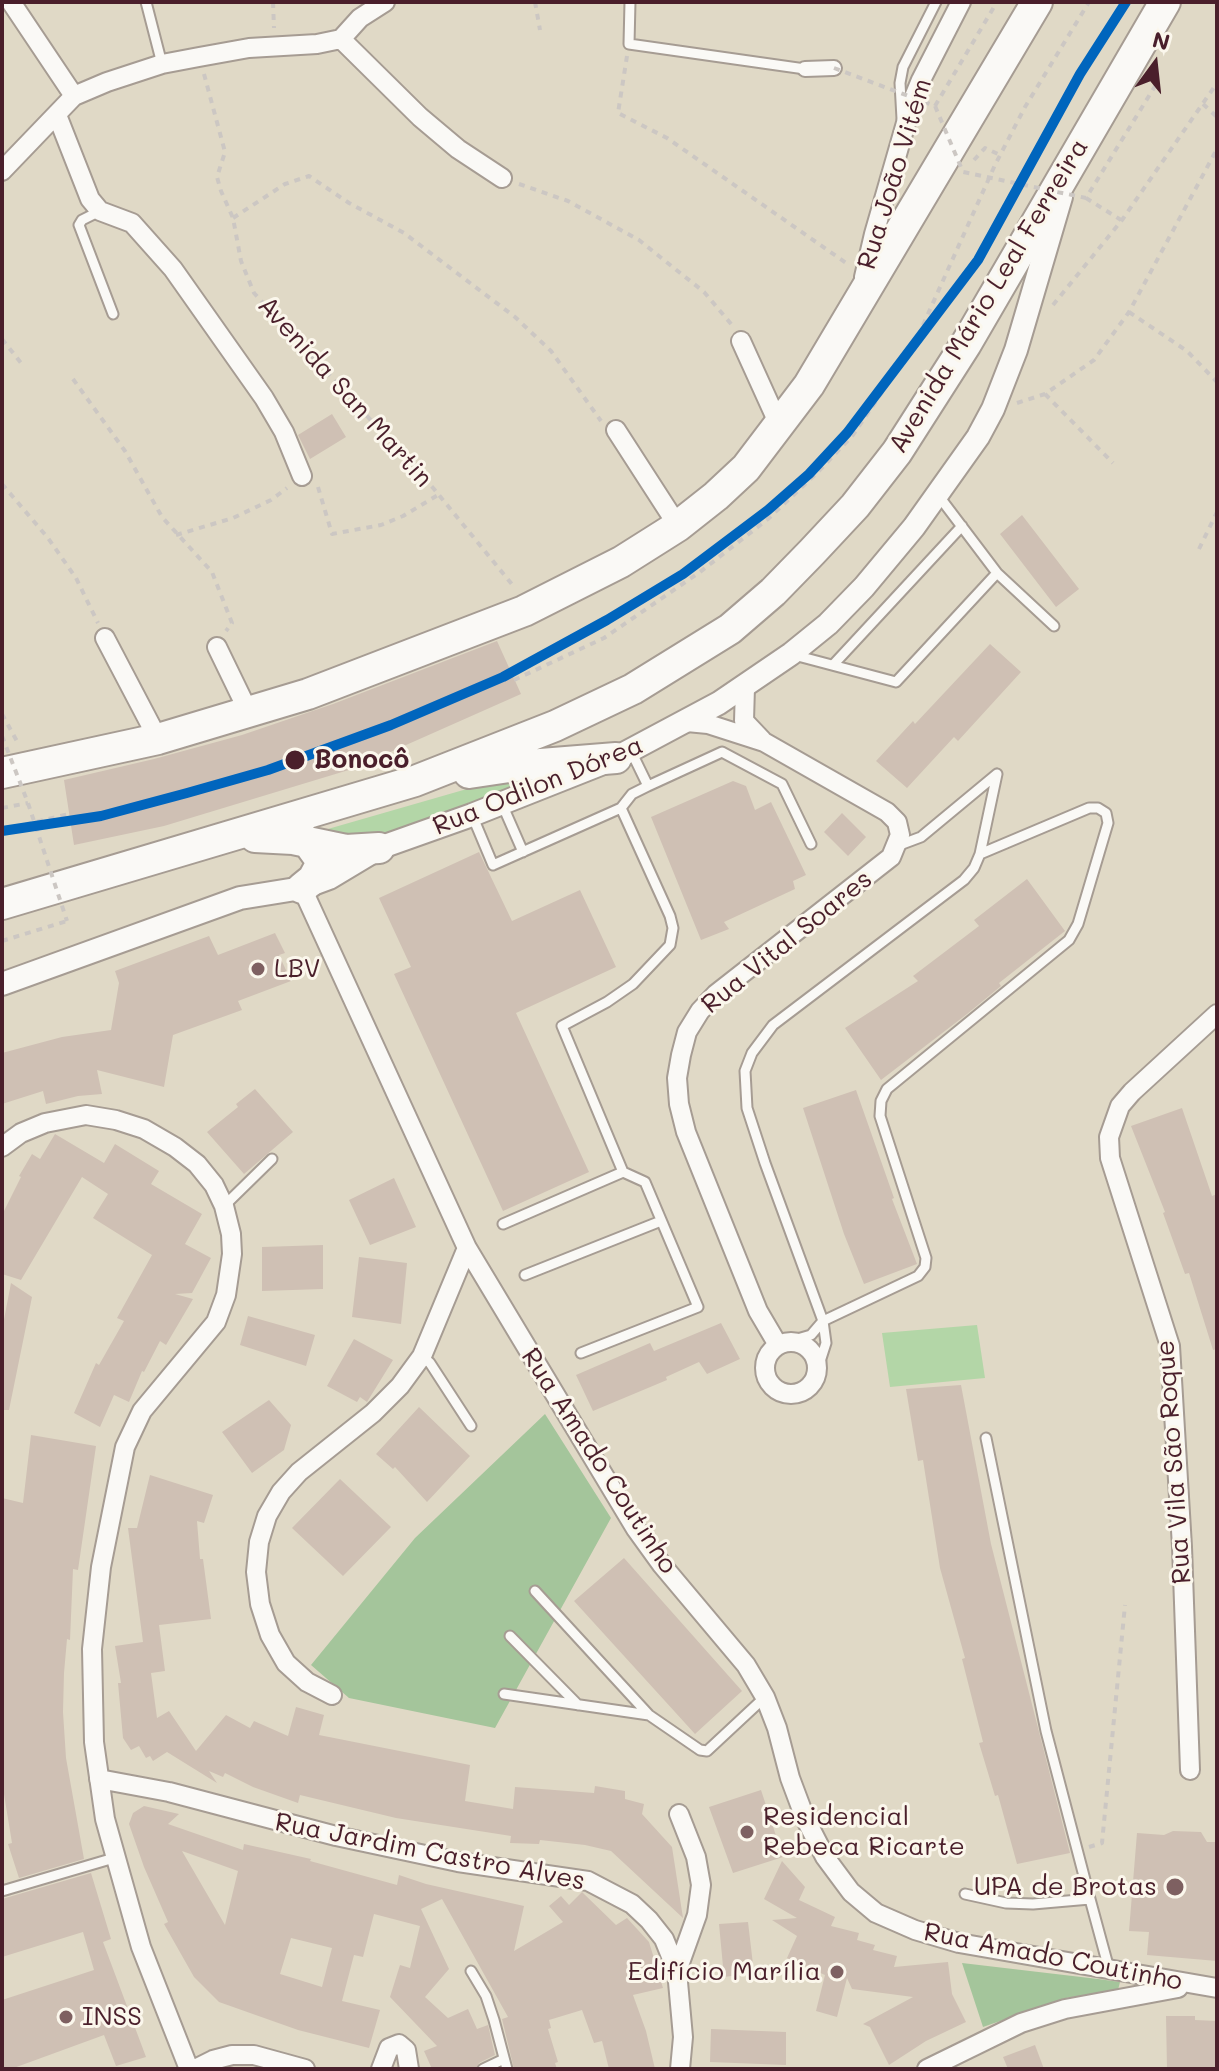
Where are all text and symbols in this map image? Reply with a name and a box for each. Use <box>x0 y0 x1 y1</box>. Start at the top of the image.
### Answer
north arrow <box>1115 24 1195 104</box>
text: N <box>1150 24 1173 57</box>
street label: Rua João Vitém <box>851 75 939 273</box>
street label: Avenida Mário Leal Ferreira <box>883 133 1095 459</box>
street label: Avenida San Martin <box>251 290 439 494</box>
street label: Rua Odilon Dórea <box>428 730 648 842</box>
place label: Bonocô <box>314 744 409 776</box>
marker: Bonocô <box>283 748 307 772</box>
street label: Rua Vital Soares <box>695 864 879 1020</box>
place label: LBV <box>274 953 321 985</box>
marker: LBV <box>249 960 267 978</box>
street label: Rua Vila São Roque <box>1150 1339 1198 1585</box>
street label: Rua Amado Coutinho <box>514 1342 684 1580</box>
place label: Residencial Rebeca Ricarte <box>763 1801 965 1862</box>
street label: Rua Jardim Castro Alves <box>272 1807 588 1897</box>
marker: Residencial Rebeca Ricarte <box>738 1823 756 1841</box>
place label: UPA de Brotas <box>974 1871 1157 1903</box>
marker: UPA de Brotas <box>1164 1876 1186 1898</box>
street label: Rua Amado Coutinho <box>921 1917 1185 1997</box>
place label: Edifício Marília <box>628 1956 821 1988</box>
marker: Edifício Marília <box>828 1963 846 1981</box>
place label: INSS <box>82 2001 142 2033</box>
marker: INSS <box>57 2008 75 2026</box>

